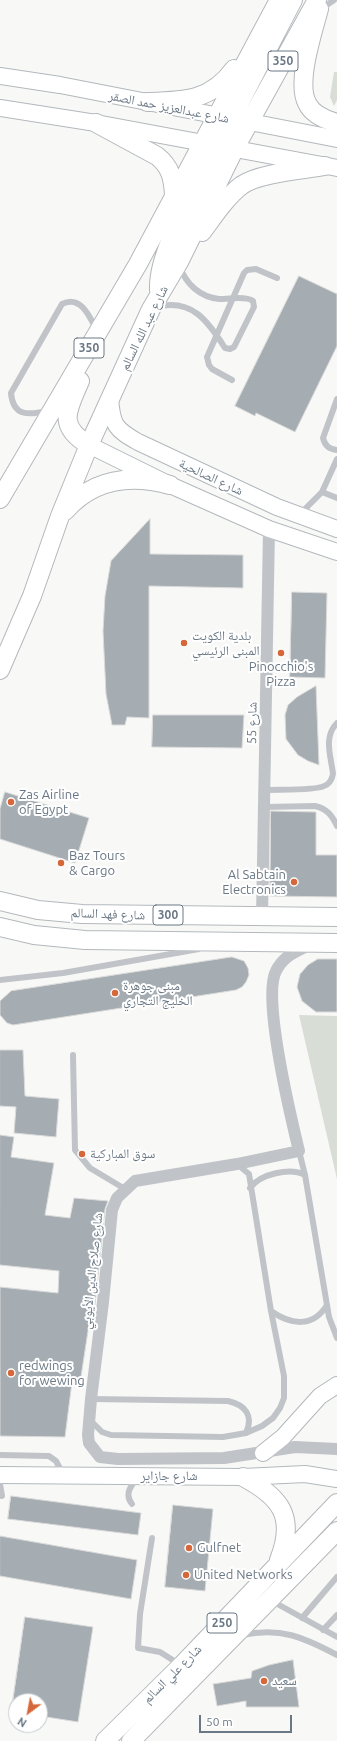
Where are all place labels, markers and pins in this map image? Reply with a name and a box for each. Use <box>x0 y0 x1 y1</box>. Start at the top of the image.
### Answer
place label: بلدية الكويت المبنى الرئيسي <box>192 628 260 659</box>
marker: بلدية الكويت المبنى الرئيسي <box>179 638 189 648</box>
marker: Pinocchio's Pizza <box>276 648 286 658</box>
place label: Pinocchio's Pizza <box>249 659 313 690</box>
place label: Zas Airline of Egypt <box>19 787 79 818</box>
marker: Zas Airline of Egypt <box>6 797 16 807</box>
place label: Baz Tours & Cargo <box>69 848 125 879</box>
marker: Baz Tours & Cargo <box>56 858 66 868</box>
place label: Al Sabtain Electronics <box>222 867 286 898</box>
marker: Al Sabtain Electronics <box>289 877 299 887</box>
place label: مبنى جوهرة الخليج التجاري <box>123 978 193 1009</box>
marker: مبنى جوهرة الخليج التجاري <box>110 988 120 998</box>
place label: سوق المباركية <box>90 1146 155 1162</box>
marker: سوق المباركية <box>77 1149 87 1159</box>
place label: redwings for wewing <box>19 1358 85 1389</box>
marker: redwings for wewing <box>6 1368 16 1378</box>
place label: Gulfnet <box>197 1540 241 1556</box>
marker: Gulfnet <box>184 1543 194 1553</box>
place label: United Networks <box>194 1567 293 1583</box>
marker: United Networks <box>181 1570 191 1580</box>
place label: سعيد <box>272 1673 297 1689</box>
marker: سعيد <box>259 1676 269 1686</box>

